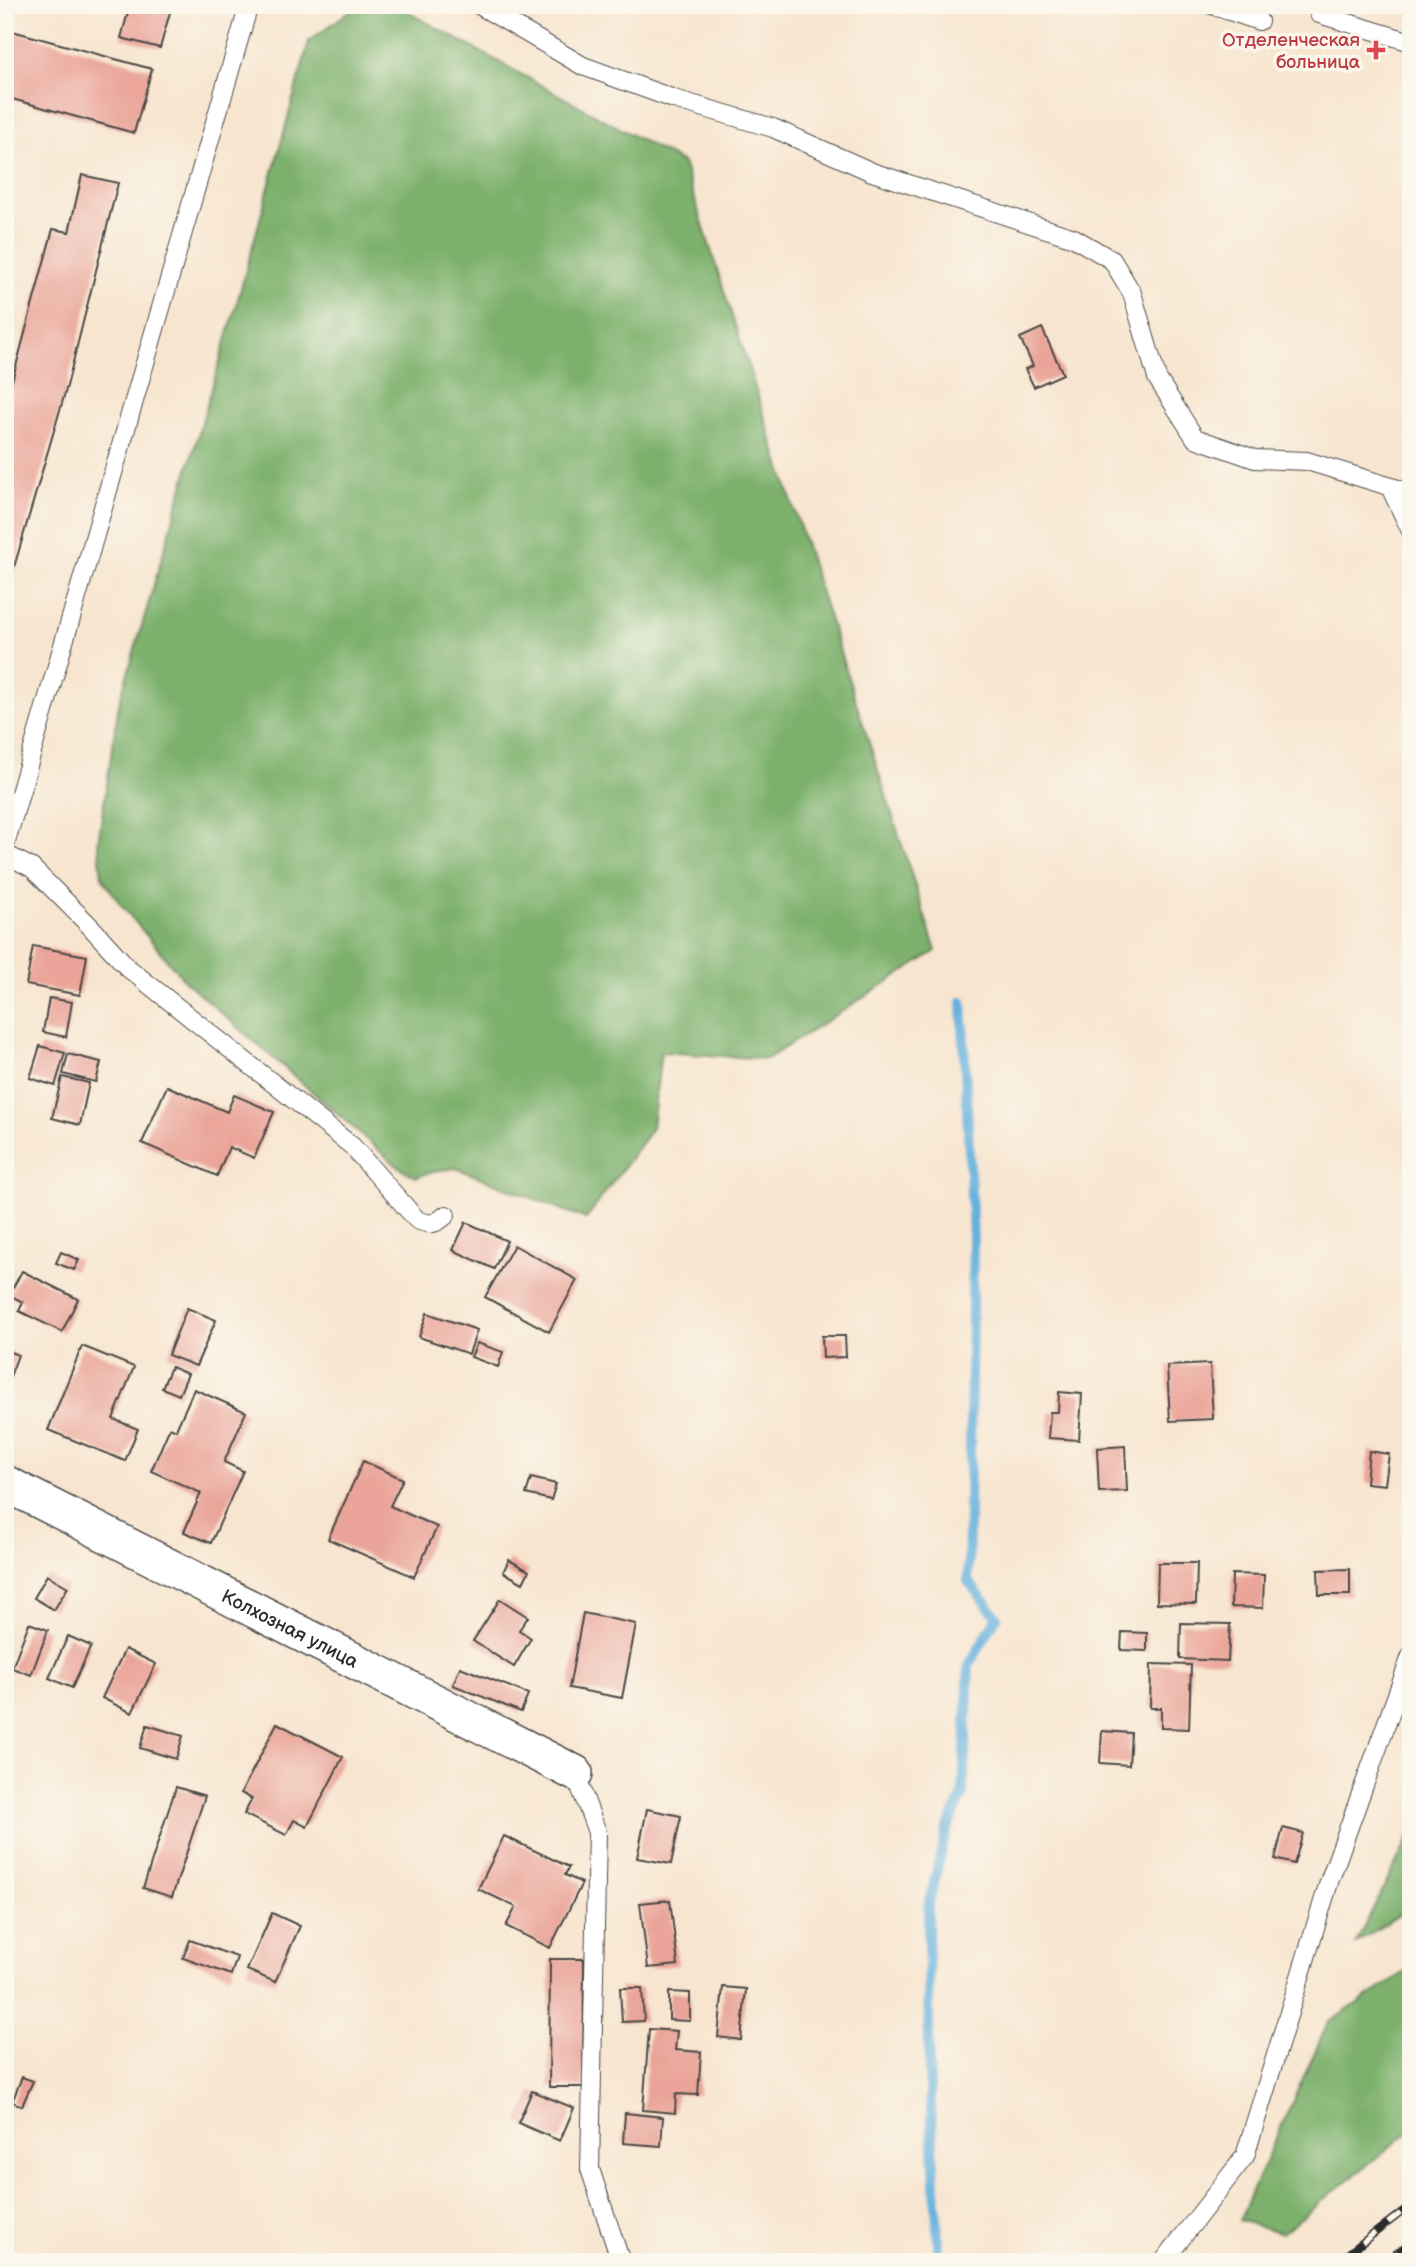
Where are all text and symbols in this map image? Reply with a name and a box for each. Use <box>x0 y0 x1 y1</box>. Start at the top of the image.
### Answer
place label: Отделенческая больница <box>1222 29 1360 74</box>
marker: Отделенческая больница <box>1366 40 1386 60</box>
street label: Колхозная улица <box>217 1585 362 1674</box>

